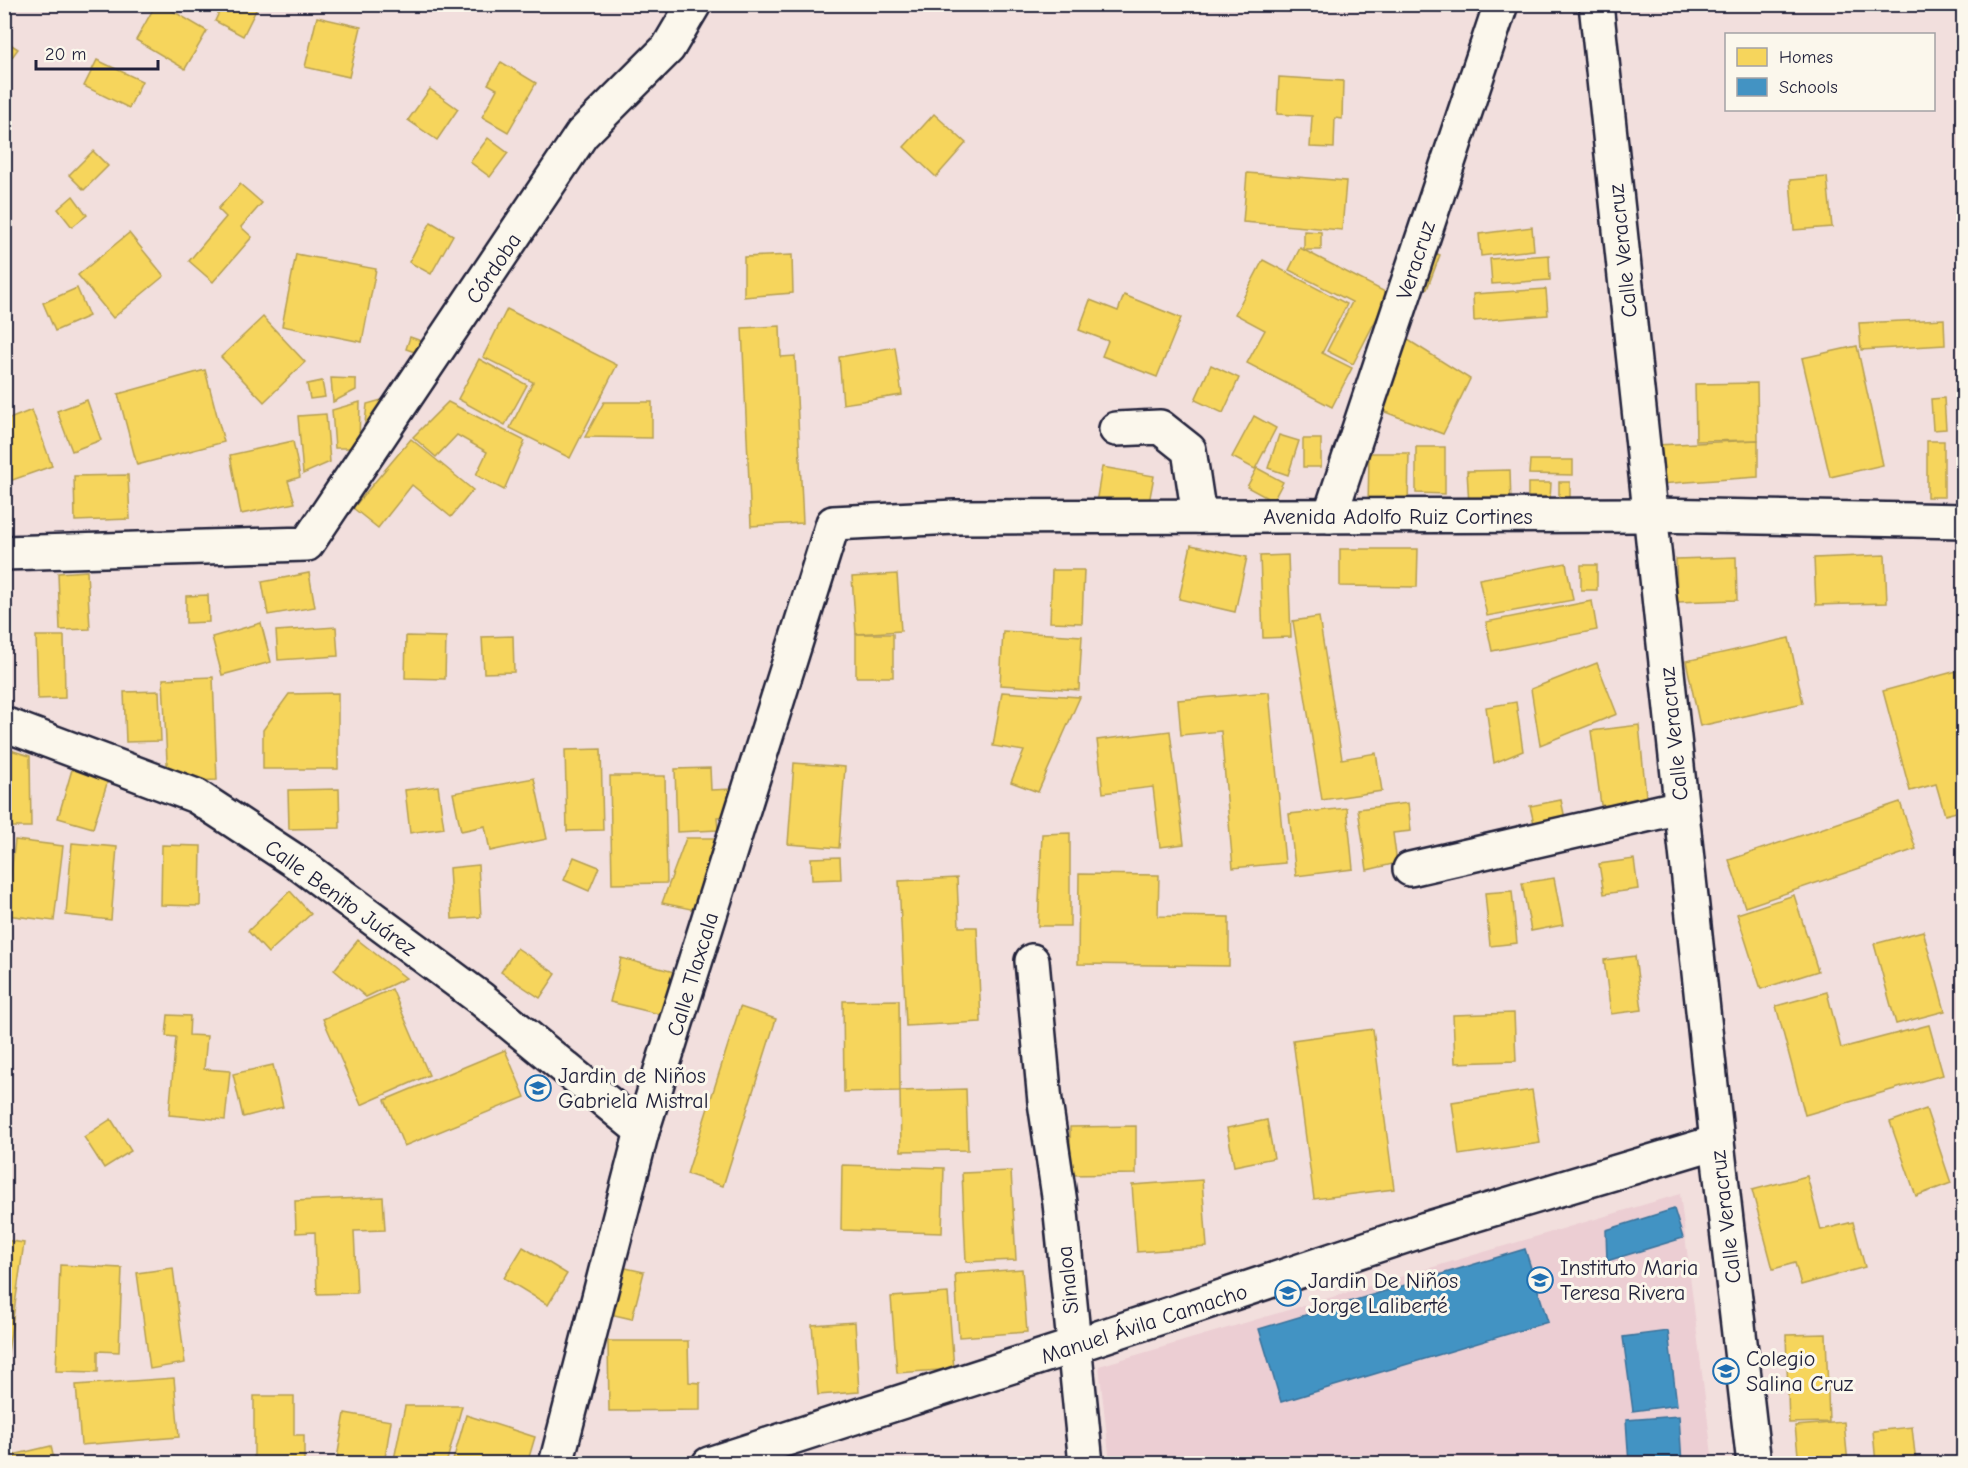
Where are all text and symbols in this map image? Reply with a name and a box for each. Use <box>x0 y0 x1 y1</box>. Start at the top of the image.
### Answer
scale bar <box>36 33 158 71</box>
legend <box>1725 33 1935 111</box>
text: 20 m <box>45 44 86 65</box>
text: Homes <box>1779 47 1833 68</box>
text: Schools <box>1779 77 1838 98</box>
street label: Calle Veracruz <box>1603 182 1643 319</box>
street label: Veracruz <box>1391 217 1441 303</box>
street label: Córdoba <box>461 228 527 309</box>
street label: Avenida Adolfo Ruiz Cortines <box>1263 504 1533 530</box>
street label: Calle Veracruz <box>1654 665 1694 802</box>
street label: Calle Benito Juárez <box>260 834 422 962</box>
street label: Calle Tlaxcala <box>662 909 724 1040</box>
place label: Jardin de Niños Gabriela Mistral <box>558 1063 709 1114</box>
school or university icon: Jardin de Niños Gabriela Mistral <box>523 1073 553 1103</box>
street label: Calle Veracruz <box>1705 1148 1747 1285</box>
street label: Sinaloa <box>1051 1244 1085 1315</box>
place label: Instituto Maria Teresa Rivera <box>1560 1255 1698 1306</box>
school or university icon: Instituto Maria Teresa Rivera <box>1525 1265 1555 1295</box>
place label: Jardin De Niños Jorge Laliberté <box>1308 1268 1458 1319</box>
street label: Manuel Ávila Camacho <box>1038 1278 1251 1370</box>
school or university icon: Jardin De Niños Jorge Laliberté <box>1273 1278 1303 1308</box>
place label: Colegio Salina Cruz <box>1746 1346 1854 1397</box>
school or university icon: Colegio Salina Cruz <box>1711 1356 1741 1386</box>

